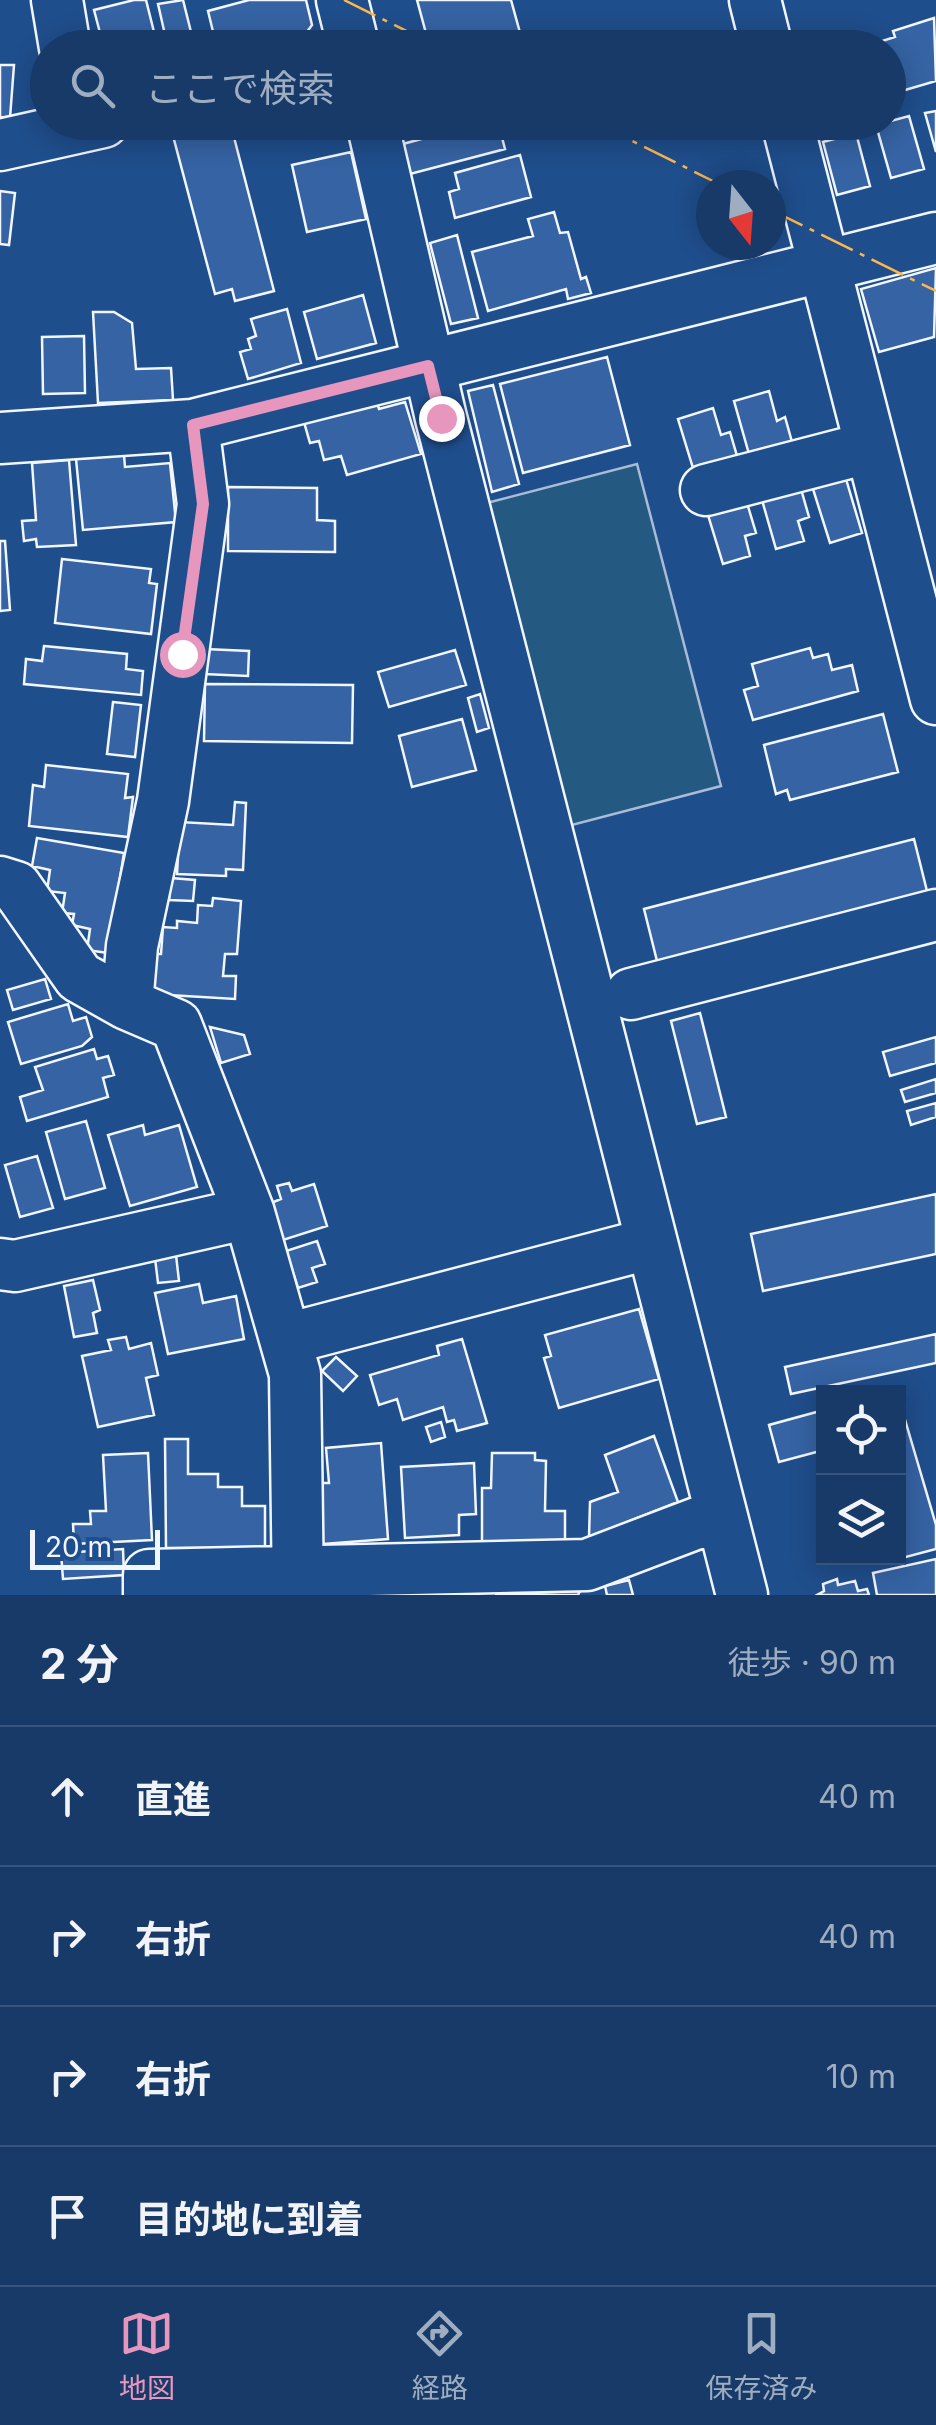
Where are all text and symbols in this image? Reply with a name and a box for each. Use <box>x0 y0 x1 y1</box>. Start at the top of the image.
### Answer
search box <box>30 30 906 140</box>
icon: search <box>65 58 120 113</box>
text: ここで検索 <box>145 65 335 111</box>
north arrow <box>696 170 786 260</box>
route end <box>419 396 465 442</box>
route start <box>160 632 206 678</box>
map controls <box>816 1385 906 1565</box>
button: locate <box>816 1385 906 1475</box>
button: layers <box>816 1475 906 1565</box>
scale bar <box>30 1525 160 1570</box>
text: 20 m <box>45 1530 112 1564</box>
text: 2 分 <box>40 1638 118 1689</box>
text: 徒歩 · 90 m <box>728 1643 896 1682</box>
icon: ahead <box>40 1769 95 1824</box>
text: 直進 <box>135 1776 211 1822</box>
text: 40 m <box>818 1777 896 1816</box>
icon: right <box>40 1909 95 1964</box>
text: 右折 <box>135 1916 211 1962</box>
text: 40 m <box>818 1917 896 1956</box>
icon: right <box>40 2049 95 2104</box>
text: 右折 <box>135 2056 211 2102</box>
text: 10 m <box>826 2057 896 2096</box>
icon: arrive <box>40 2189 95 2244</box>
text: 目的地に到着 <box>135 2196 363 2242</box>
tab: 地図 <box>119 2306 175 2406</box>
tab: 経路 <box>412 2306 468 2406</box>
tab: 保存済み <box>705 2306 817 2406</box>

